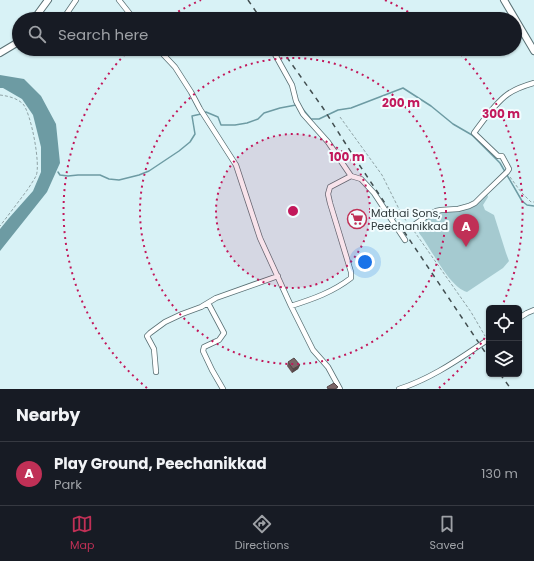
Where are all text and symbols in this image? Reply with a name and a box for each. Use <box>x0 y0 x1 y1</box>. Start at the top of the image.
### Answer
search box <box>12 12 522 56</box>
icon: search <box>26 23 48 45</box>
text: Search here <box>58 24 148 45</box>
text: 200 m <box>382 94 420 111</box>
text: 300 m <box>482 105 520 122</box>
text: 100 m <box>329 148 365 165</box>
centre of rings <box>286 204 300 218</box>
place label: Mathai Sons, Peechanikkad <box>371 205 448 234</box>
supermarket icon: Mathai Sons, Peechanikkad <box>346 208 368 230</box>
pin: A <box>453 214 479 247</box>
your location <box>355 252 375 272</box>
map controls <box>486 305 522 377</box>
button: locate <box>486 305 522 341</box>
button: layers <box>486 341 522 377</box>
text: Nearby <box>16 403 80 427</box>
text: Play Ground, Peechanikkad <box>54 453 267 474</box>
text: A <box>24 464 34 483</box>
text: 130 m <box>481 464 518 483</box>
text: Park <box>54 475 82 494</box>
tab: Map <box>70 513 94 554</box>
tab: Directions <box>235 513 289 554</box>
tab: Saved <box>430 513 464 554</box>

